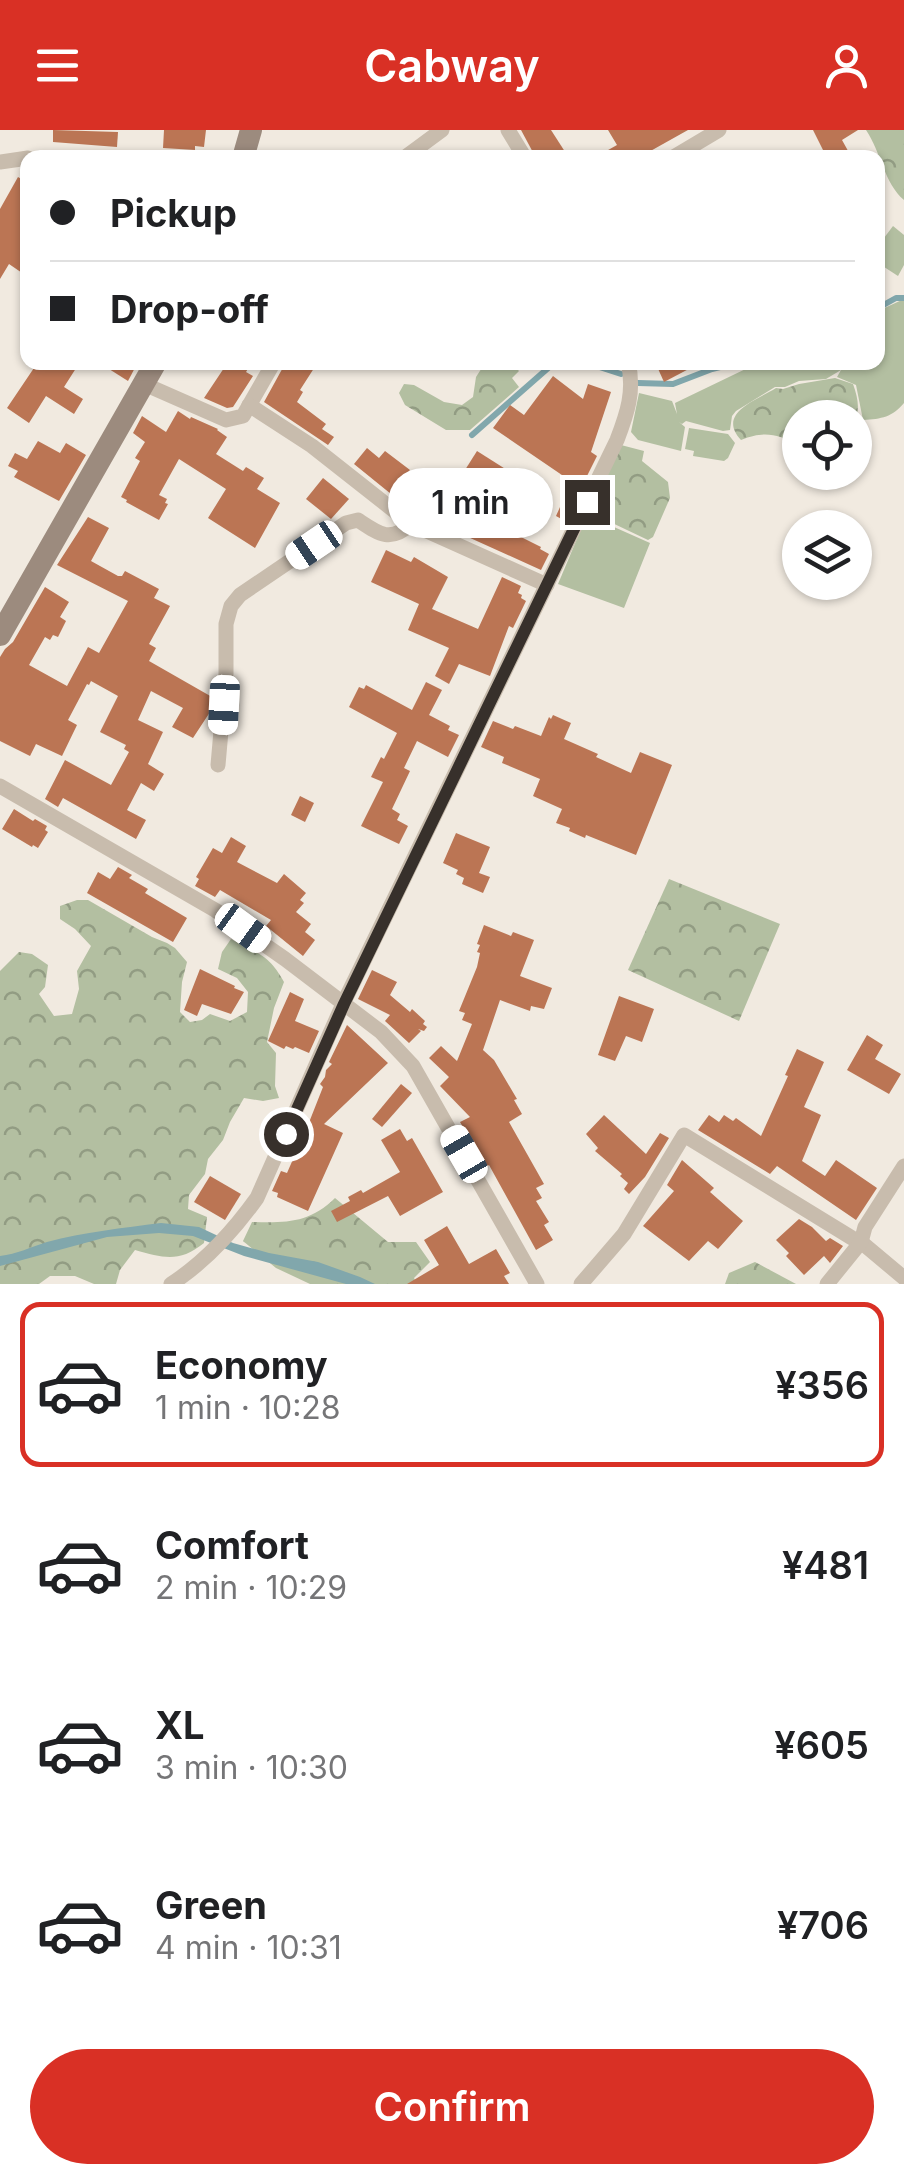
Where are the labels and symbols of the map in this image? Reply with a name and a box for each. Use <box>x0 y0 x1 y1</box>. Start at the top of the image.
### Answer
callout: 1 min <box>387 467 552 537</box>
route end <box>565 480 610 525</box>
car <box>281 516 347 574</box>
car <box>207 674 241 736</box>
car <box>210 898 276 958</box>
route start <box>264 1112 309 1157</box>
car <box>436 1121 492 1187</box>

